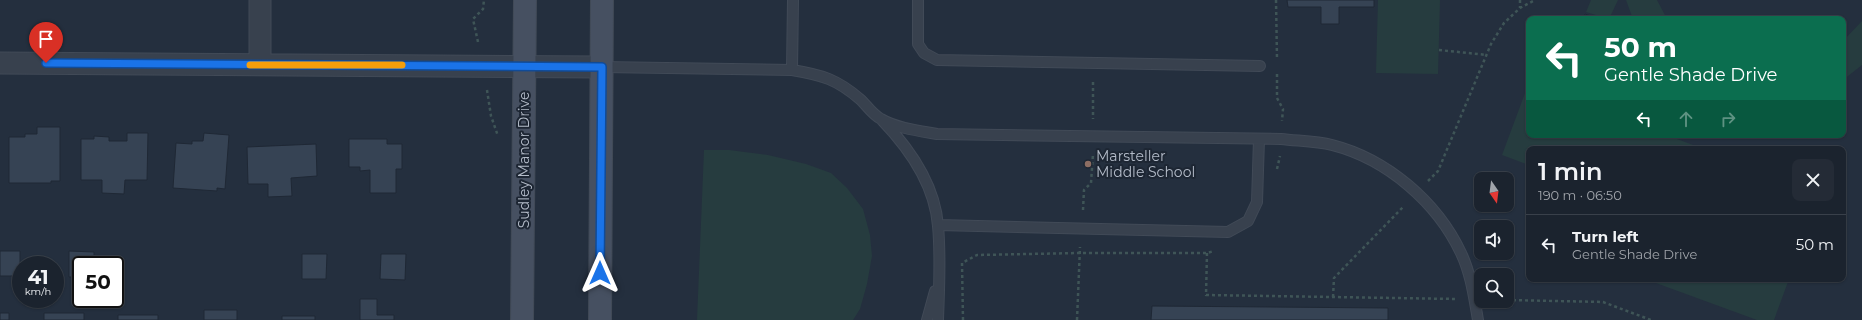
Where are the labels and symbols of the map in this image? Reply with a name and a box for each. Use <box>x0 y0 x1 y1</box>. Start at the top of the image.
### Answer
pin <box>29 22 63 63</box>
street label: Sudley Manor Drive <box>515 92 533 228</box>
place label: Marsteller Middle School <box>1096 147 1195 181</box>
marker: Marsteller Middle School <box>1083 159 1093 169</box>
north arrow <box>1474 172 1514 212</box>
position arrow <box>579 252 621 294</box>
speed limit sign: 50 <box>72 256 124 308</box>

